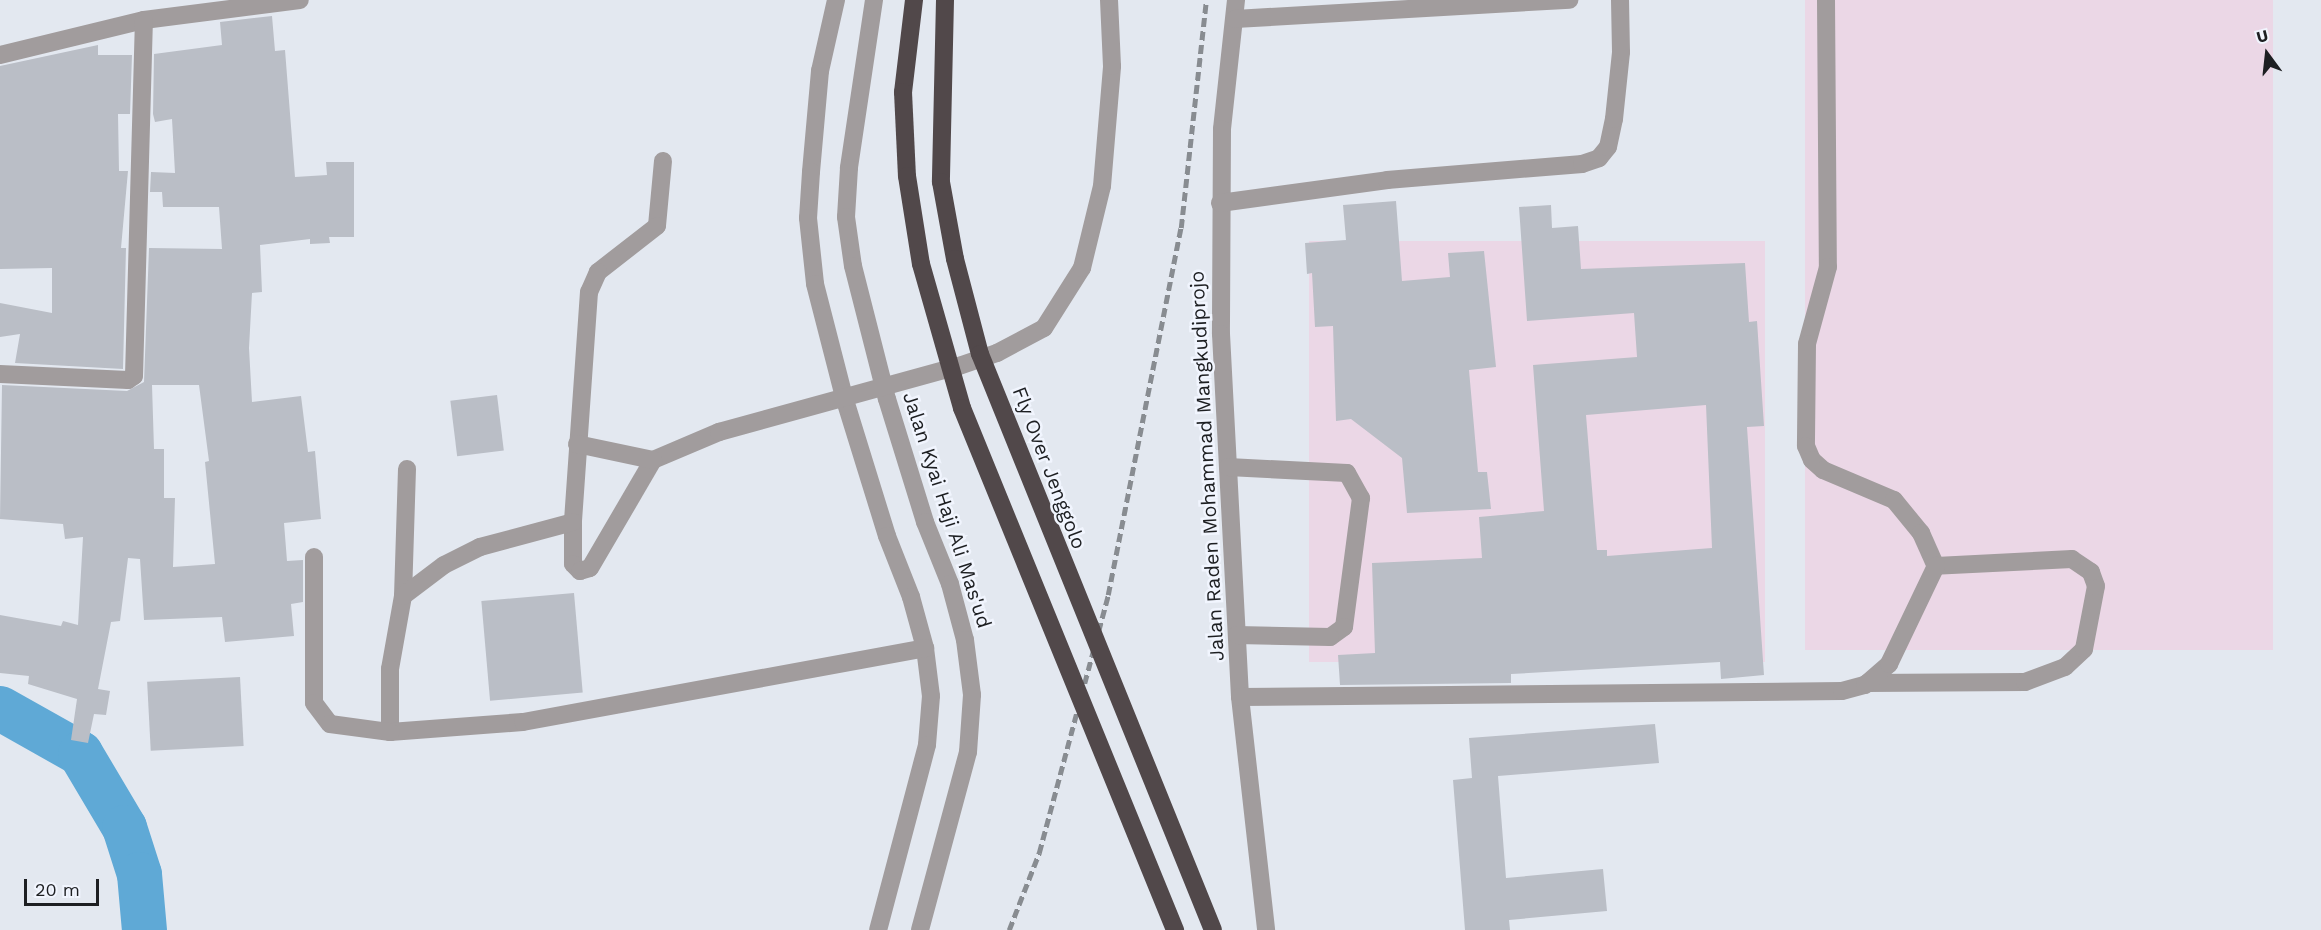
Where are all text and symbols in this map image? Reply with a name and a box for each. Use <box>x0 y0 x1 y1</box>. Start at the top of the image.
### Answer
north arrow <box>2237 24 2297 84</box>
text: U <box>2254 25 2270 47</box>
street label: Jalan Raden Mohammad Mangkudiprojo <box>1185 270 1229 662</box>
street label: Fly Over Jenggolo <box>1007 383 1091 553</box>
street label: Jalan Kyai Haji Ali Mas'ud <box>897 389 997 631</box>
scale bar <box>27 867 102 905</box>
text: 20 m <box>35 879 80 900</box>

